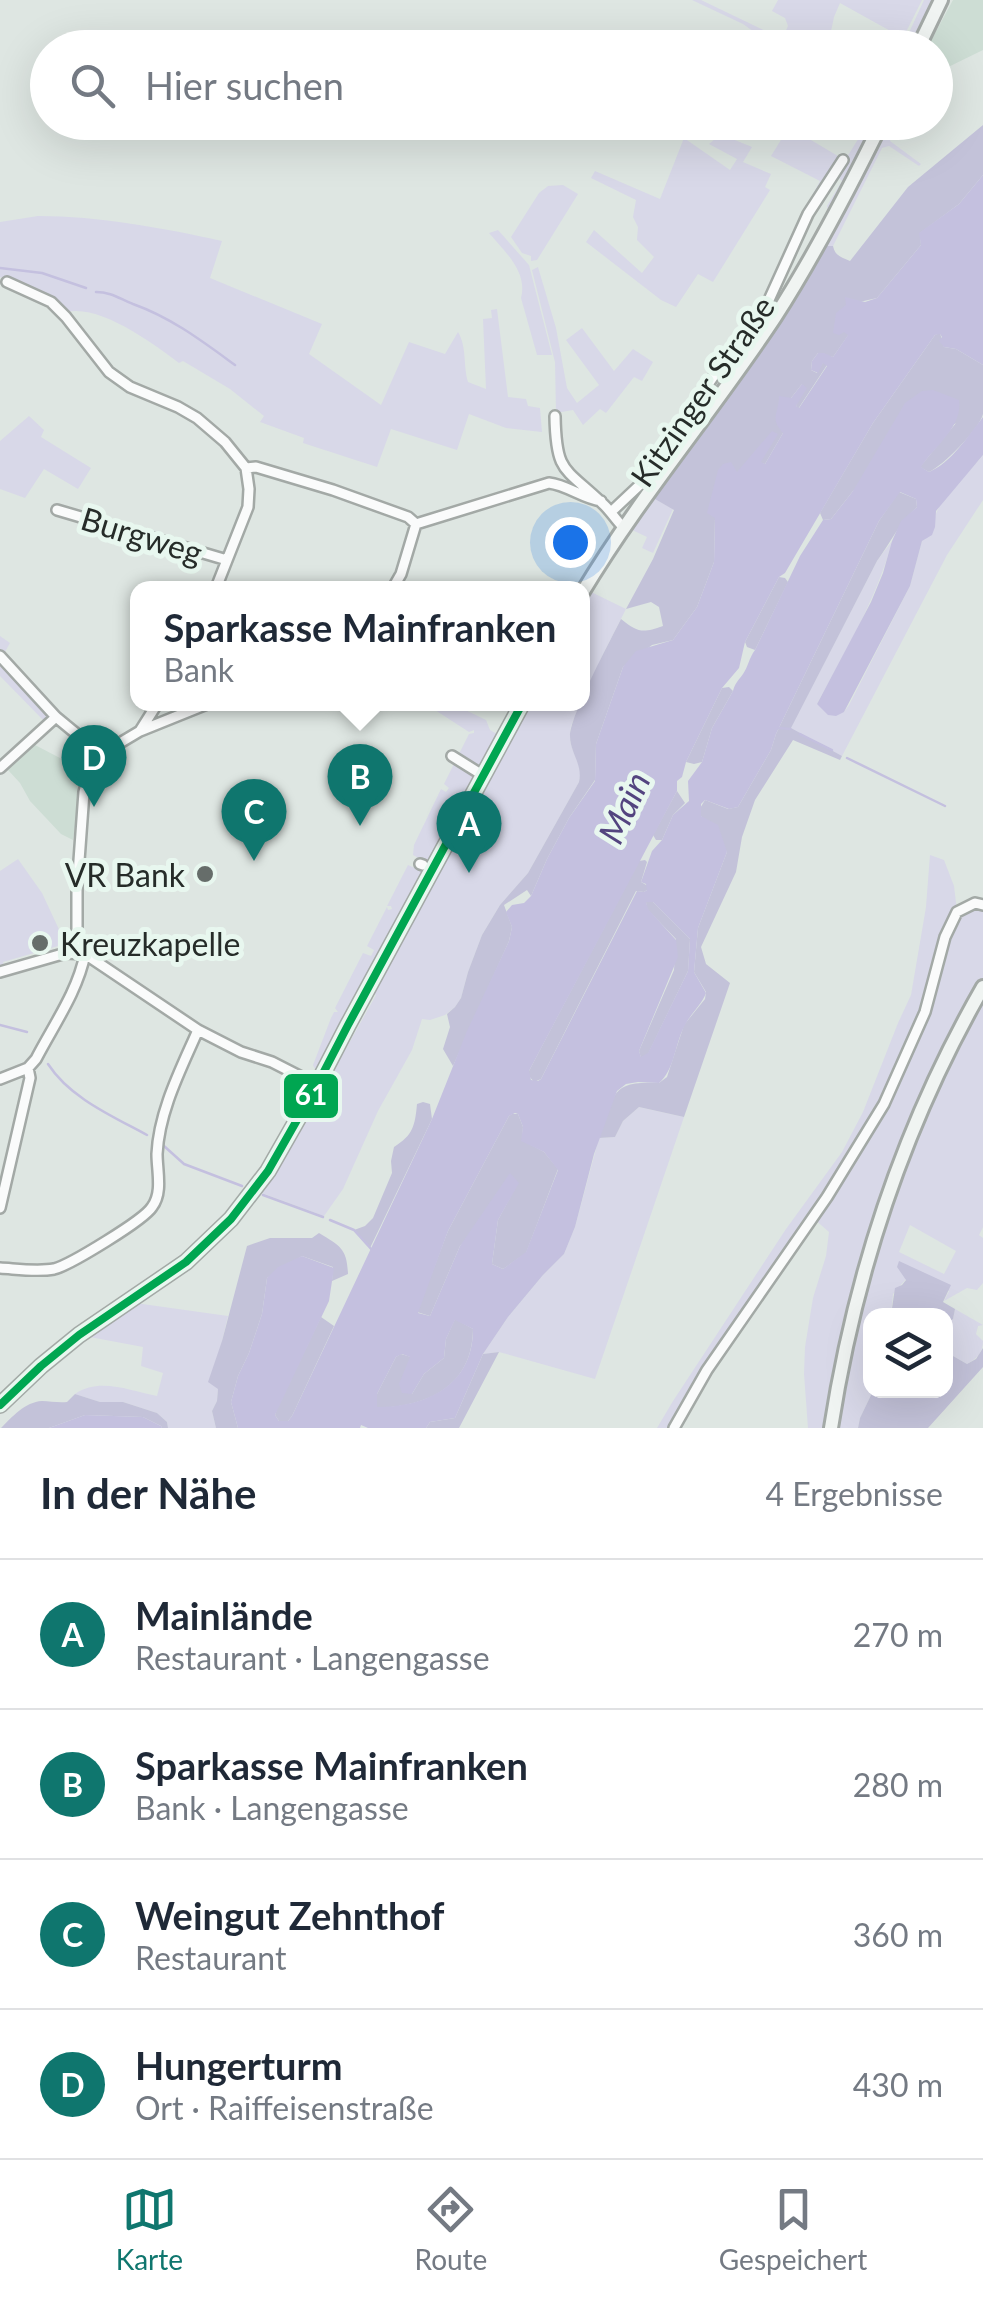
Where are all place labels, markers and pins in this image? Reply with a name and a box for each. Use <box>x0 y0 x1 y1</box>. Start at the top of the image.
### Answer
pin: D <box>62 724 126 807</box>
pin: B <box>328 744 392 826</box>
pin: C <box>222 778 286 861</box>
pin: A <box>436 790 502 873</box>
place label: VR Bank <box>65 855 186 894</box>
marker: VR Bank <box>194 863 216 885</box>
place label: Kreuzkapelle <box>60 924 240 963</box>
marker: Kreuzkapelle <box>29 932 51 954</box>

